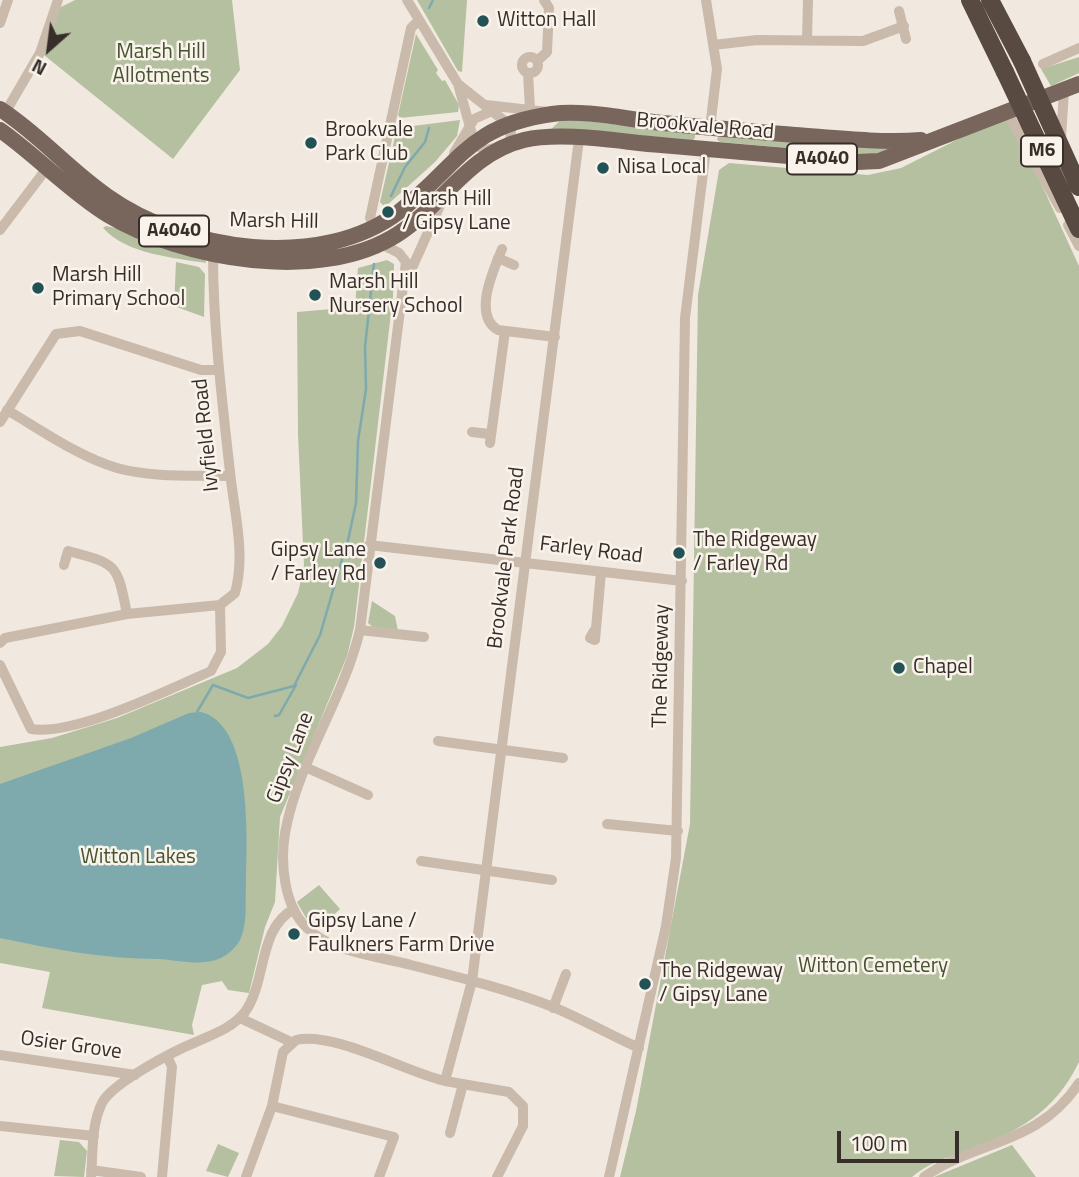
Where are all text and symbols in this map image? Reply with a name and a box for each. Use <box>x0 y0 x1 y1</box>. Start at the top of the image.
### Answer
place label: Witton Hall <box>497 8 596 34</box>
marker: Witton Hall <box>475 13 491 29</box>
north arrow <box>14 14 84 84</box>
park label: Marsh Hill Allotments <box>112 40 210 90</box>
text: N <box>26 52 52 84</box>
street label: Brookvale Road <box>635 108 775 146</box>
place label: Brookvale Park Club <box>325 118 413 168</box>
marker: Brookvale Park Club <box>303 135 319 151</box>
road number: M6 <box>1021 136 1063 167</box>
road number: A4040 <box>787 144 857 174</box>
place label: Nisa Local <box>617 155 706 181</box>
marker: Nisa Local <box>595 160 611 176</box>
place label: Marsh Hill / Gipsy Lane <box>402 187 511 237</box>
marker: Marsh Hill / Gipsy Lane <box>380 204 396 220</box>
street label: Marsh Hill <box>229 209 319 235</box>
road number: A4040 <box>139 216 209 246</box>
place label: Marsh Hill Primary School <box>52 263 185 313</box>
place label: Marsh Hill Nursery School <box>329 270 463 320</box>
marker: Marsh Hill Primary School <box>30 280 46 296</box>
marker: Marsh Hill Nursery School <box>307 287 323 303</box>
street label: Ivyfield Road <box>189 377 225 493</box>
street label: Brookvale Park Road <box>483 466 531 650</box>
place label: The Ridgeway / Farley Rd <box>693 528 817 578</box>
street label: Farley Road <box>538 532 644 570</box>
place label: Gipsy Lane / Farley Rd <box>271 538 366 588</box>
marker: The Ridgeway / Farley Rd <box>671 545 687 561</box>
marker: Gipsy Lane / Farley Rd <box>372 555 388 571</box>
street label: The Ridgeway <box>648 604 676 728</box>
place label: Chapel <box>913 655 973 681</box>
marker: Chapel <box>891 660 907 676</box>
street label: Gipsy Lane <box>262 709 320 807</box>
park label: Witton Lakes <box>80 845 196 871</box>
place label: Gipsy Lane / Faulkners Farm Drive <box>308 909 495 959</box>
marker: Gipsy Lane / Faulkners Farm Drive <box>286 926 302 942</box>
park label: Witton Cemetery <box>798 954 948 980</box>
place label: The Ridgeway / Gipsy Lane <box>659 959 783 1009</box>
marker: The Ridgeway / Gipsy Lane <box>637 976 653 992</box>
street label: Osier Grove <box>19 1026 123 1066</box>
scale bar <box>841 1118 964 1162</box>
text: 100 m <box>850 1127 907 1159</box>

